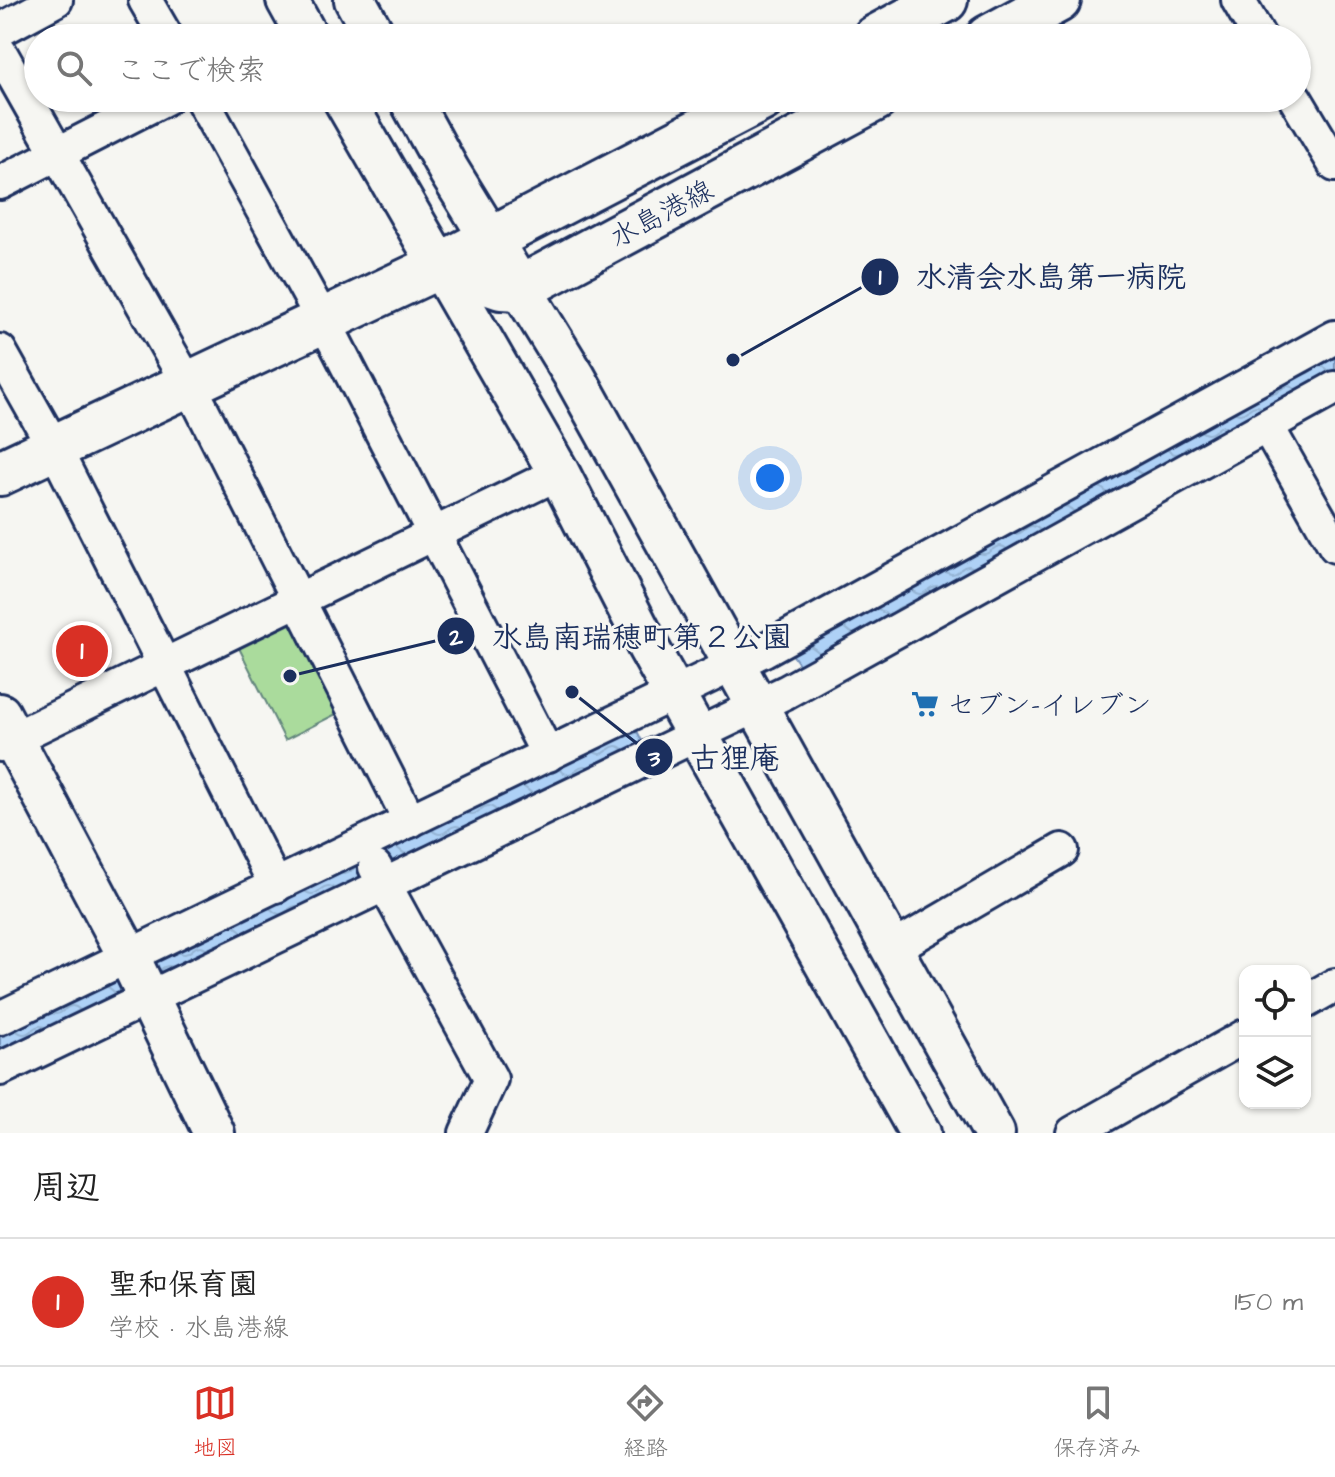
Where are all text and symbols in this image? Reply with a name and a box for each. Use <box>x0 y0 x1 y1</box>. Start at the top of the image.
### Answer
search box <box>24 24 1311 112</box>
icon: search <box>52 46 96 90</box>
text: ここで検索 <box>116 50 266 92</box>
street label: 水島港線 <box>603 171 720 258</box>
callout: 水清会水島第一病院 <box>860 250 1202 304</box>
text: 水清会水島第一病院 <box>916 257 1186 299</box>
text: 1 <box>878 261 882 295</box>
your location <box>750 458 790 498</box>
callout: 水島南瑞穂町第２公園 <box>436 609 808 663</box>
text: 水島南瑞穂町第２公園 <box>492 617 792 659</box>
pin: 1 <box>56 621 108 681</box>
text: 2 <box>448 621 463 655</box>
place label: セブン-イレブン <box>947 686 1152 725</box>
supermarket icon: セブン-イレブン <box>910 689 940 719</box>
callout: 古狸庵 <box>634 730 796 784</box>
text: 古狸庵 <box>690 738 780 780</box>
text: 3 <box>647 742 661 776</box>
map controls <box>1239 965 1311 1109</box>
button: locate <box>1239 965 1311 1037</box>
button: layers <box>1239 1037 1311 1109</box>
text: 周辺 <box>32 1164 100 1212</box>
text: 聖和保育園 <box>108 1264 258 1306</box>
text: 1 <box>56 1284 60 1320</box>
text: 150 m <box>1234 1284 1303 1320</box>
text: 学校 · 水島港線 <box>108 1310 288 1346</box>
tab: 地図 <box>193 1381 237 1464</box>
tab: 経路 <box>623 1381 668 1464</box>
tab: 保存済み <box>1054 1381 1142 1464</box>

